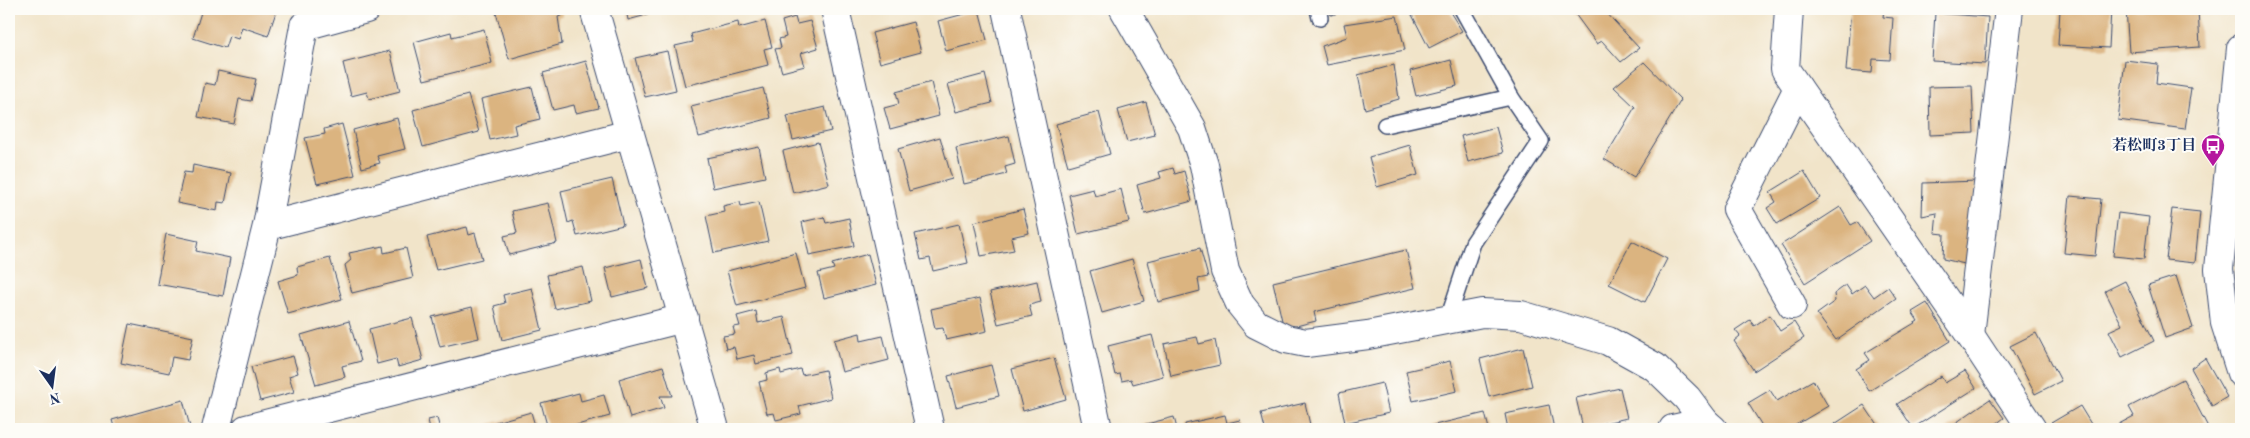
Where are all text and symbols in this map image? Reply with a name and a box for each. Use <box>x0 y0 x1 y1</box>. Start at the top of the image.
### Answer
bus stop icon: 若松町3丁目 <box>2200 133 2226 167</box>
place label: 若松町3丁目 <box>2112 137 2196 154</box>
north arrow <box>28 360 78 410</box>
text: N <box>48 390 62 406</box>

